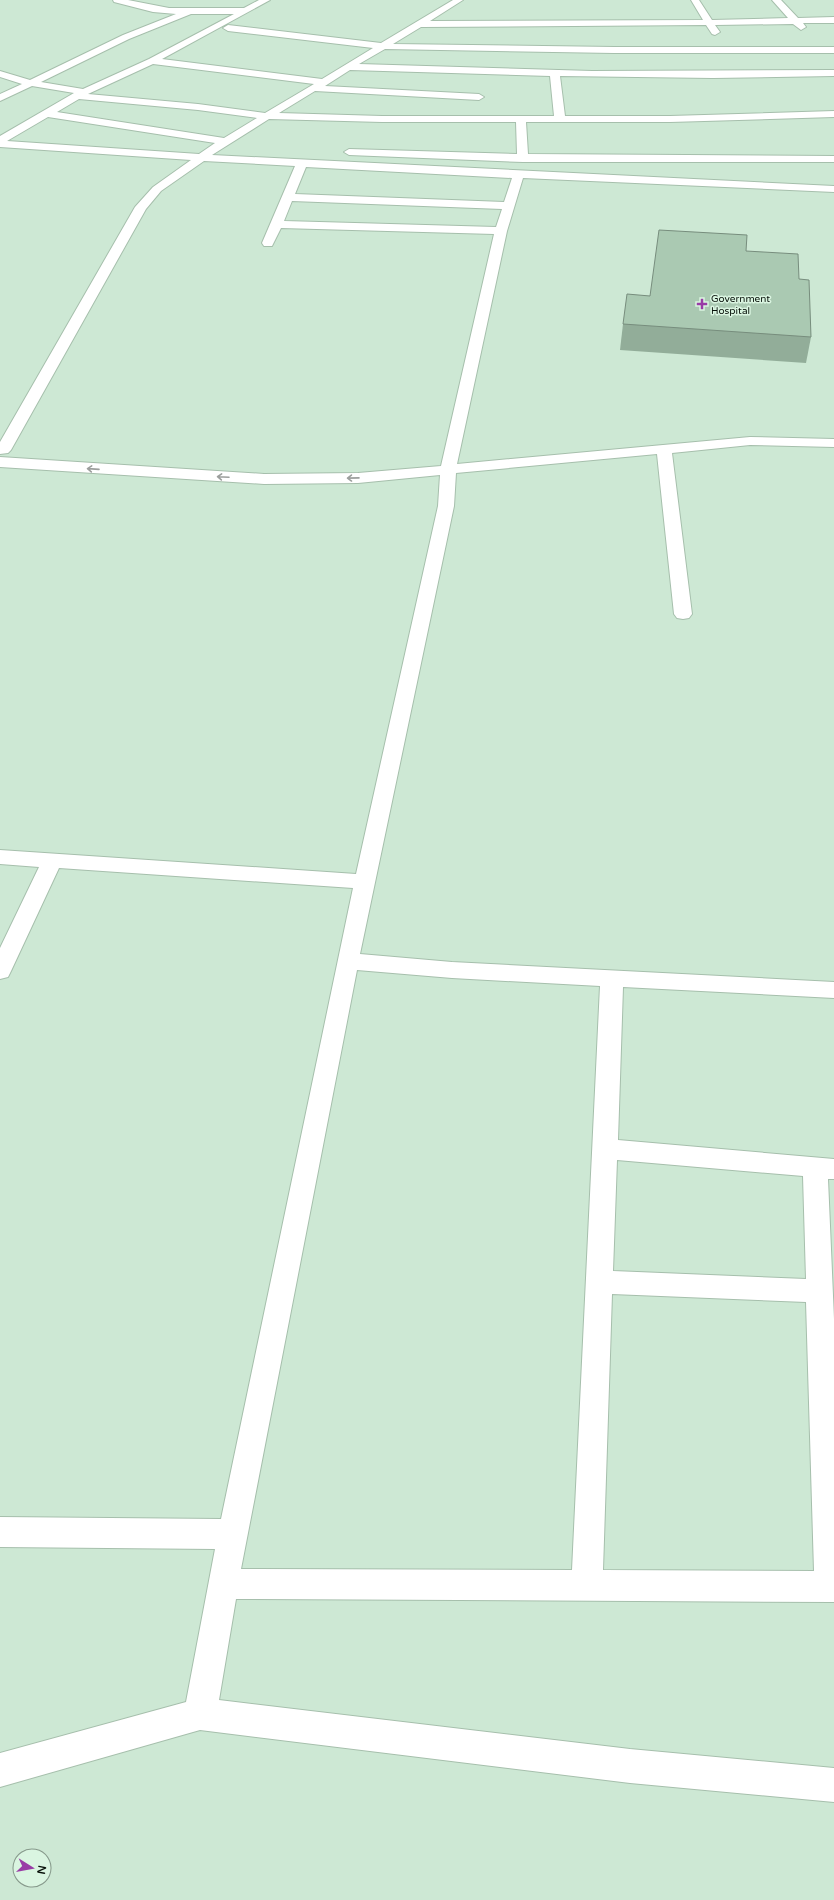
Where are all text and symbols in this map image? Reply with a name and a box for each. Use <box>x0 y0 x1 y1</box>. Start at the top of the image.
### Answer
place label: Government Hospital <box>711 293 770 317</box>
marker: Government Hospital <box>696 298 708 310</box>
one-way arrow <box>87 465 100 472</box>
one-way arrow <box>217 473 230 480</box>
one-way arrow <box>347 474 360 482</box>
north arrow <box>12 1848 52 1888</box>
text: N <box>34 1864 49 1875</box>

